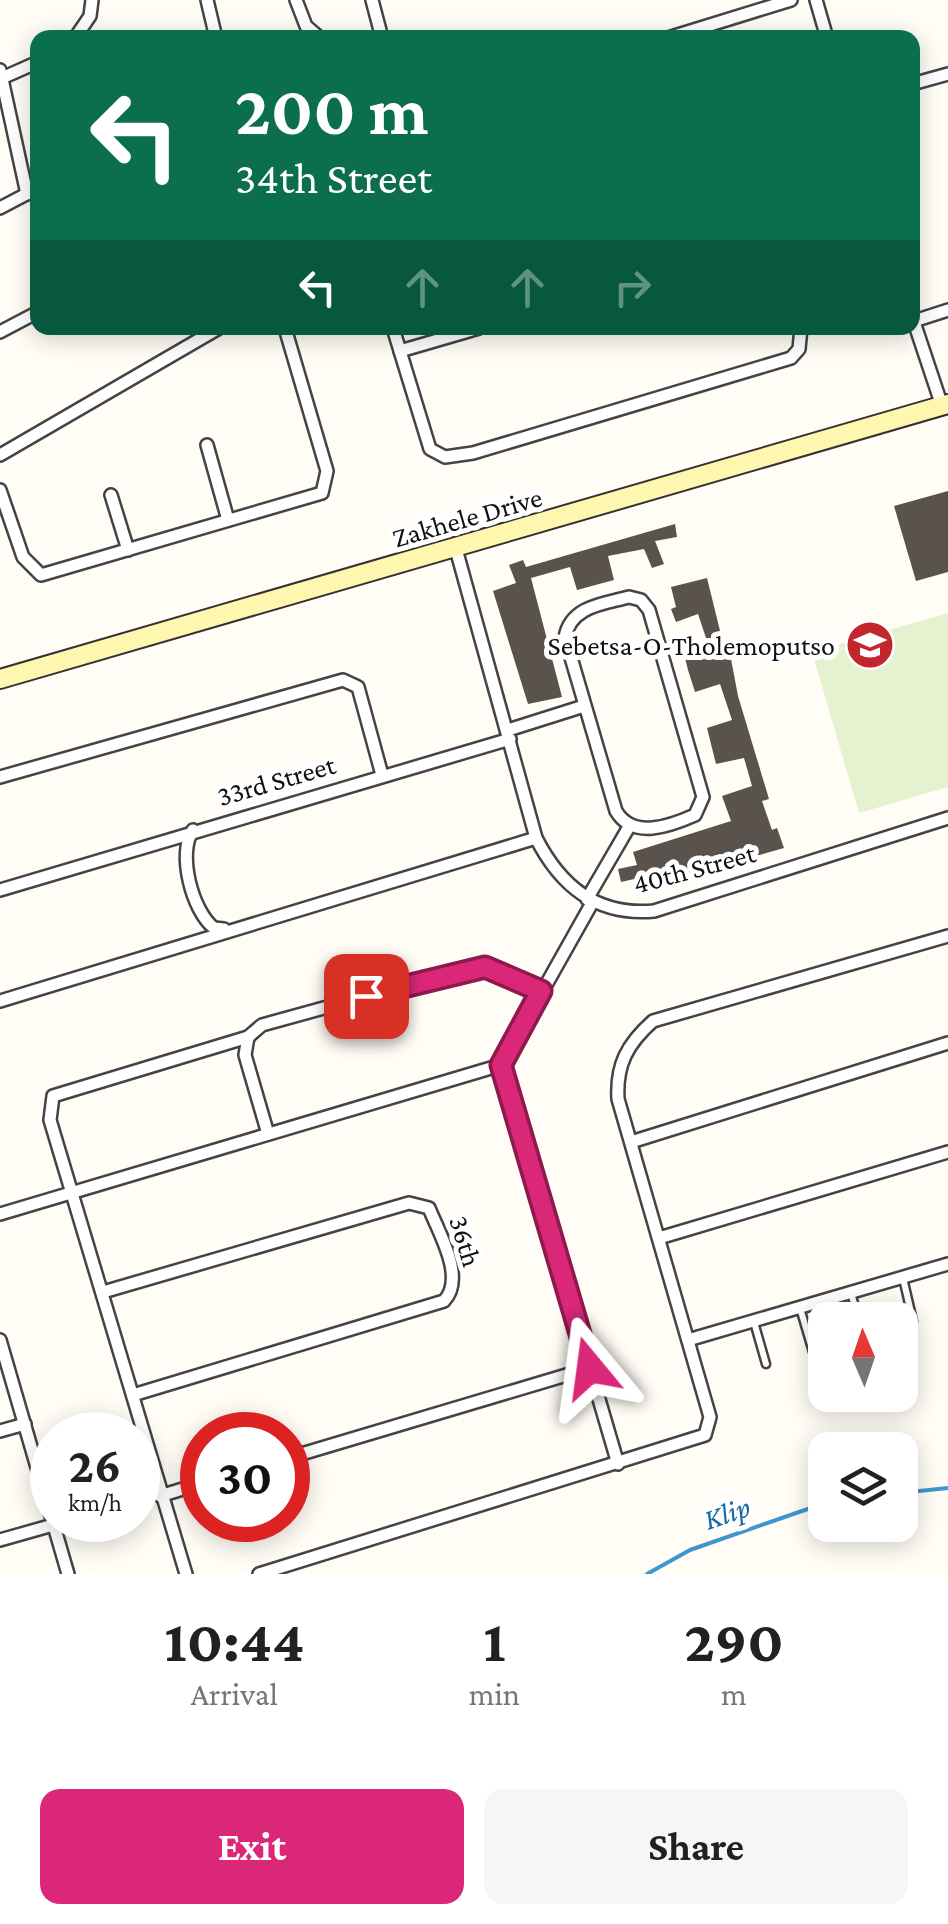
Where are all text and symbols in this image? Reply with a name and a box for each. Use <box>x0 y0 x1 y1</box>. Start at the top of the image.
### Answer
icon: left <box>70 70 200 200</box>
text: 200 m <box>235 71 428 149</box>
text: 34th Street <box>235 153 432 203</box>
icon: left <box>290 260 345 315</box>
icon: ahead <box>395 260 450 315</box>
icon: ahead <box>500 260 555 315</box>
icon: right <box>605 260 660 315</box>
street label: Zakhele Drive <box>389 481 545 554</box>
school or university icon: Sebetsa-O-Tholemoputso <box>844 619 896 671</box>
place label: Sebetsa-O-Tholemoputso <box>548 630 835 661</box>
street label: 33rd Street <box>214 749 339 812</box>
street label: 40th Street <box>630 837 759 900</box>
pin <box>324 954 409 1039</box>
icon: arrive <box>339 969 394 1024</box>
street label: 36th <box>443 1212 488 1270</box>
north arrow <box>808 1302 918 1412</box>
map controls <box>808 1302 918 1542</box>
position arrow <box>538 1316 642 1420</box>
speed limit sign: 30 <box>180 1412 310 1542</box>
button: layers <box>808 1432 918 1542</box>
text: 26 <box>69 1437 121 1493</box>
text: km/h <box>68 1489 122 1516</box>
water label: Klip <box>699 1489 755 1537</box>
text: 10:44 <box>164 1607 305 1674</box>
text: 1 <box>483 1607 506 1674</box>
text: 290 <box>684 1607 784 1674</box>
text: Arrival <box>191 1676 278 1712</box>
text: min <box>469 1676 520 1712</box>
text: m <box>721 1676 747 1712</box>
button: Exit <box>40 1789 464 1904</box>
button: Share <box>484 1789 908 1904</box>

